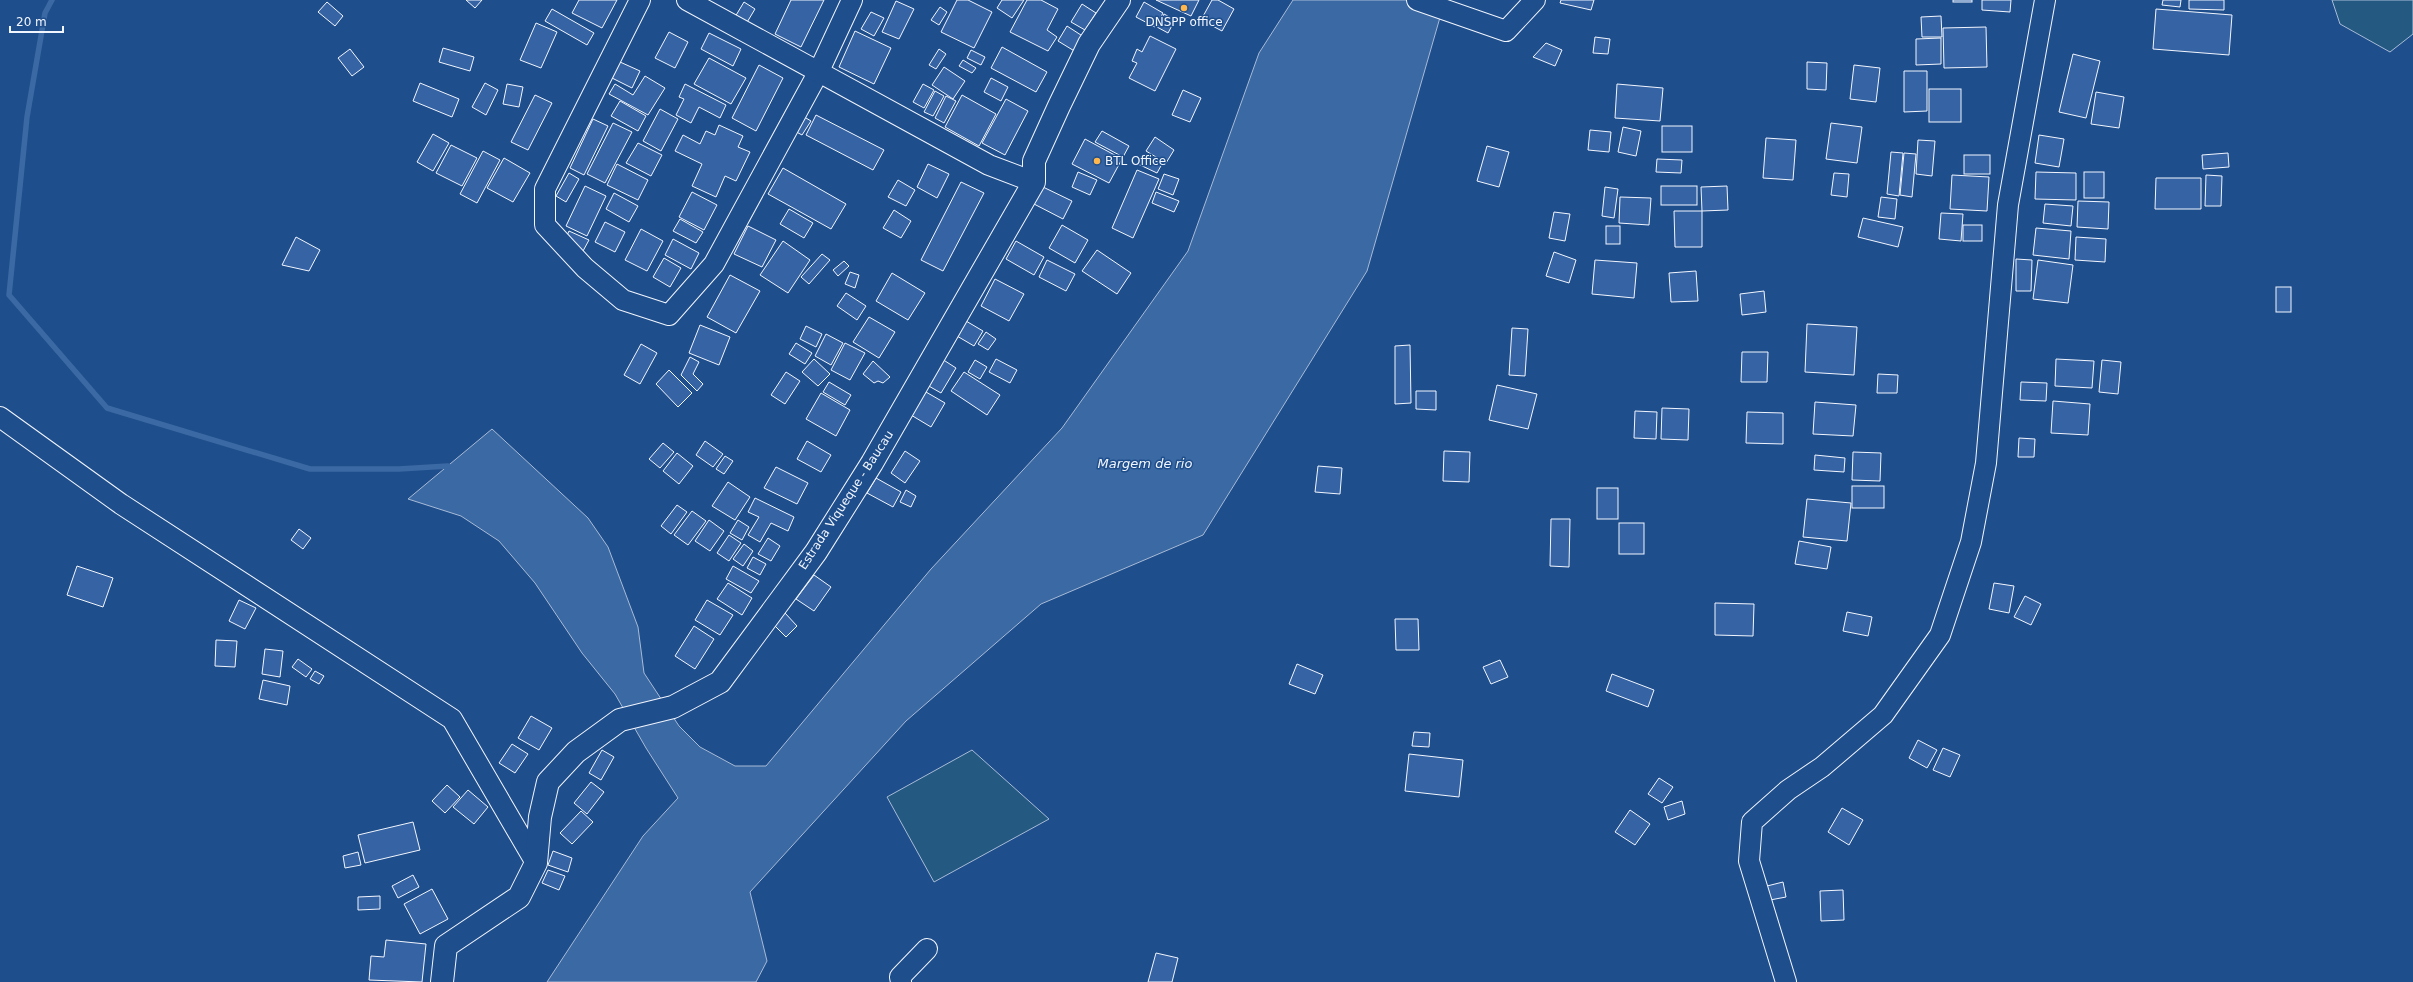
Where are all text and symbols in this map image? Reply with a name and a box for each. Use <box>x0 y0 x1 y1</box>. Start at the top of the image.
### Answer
marker: DNSPP office <box>1179 3 1189 13</box>
scale bar <box>10 8 63 34</box>
text: 20 m <box>16 15 47 29</box>
place label: DNSPP office <box>1145 15 1223 29</box>
place label: BTL Office <box>1105 154 1166 168</box>
marker: BTL Office <box>1092 156 1102 166</box>
street label: Estrada Viqueque - Baucau <box>796 428 896 572</box>
water label: Margem de rio <box>1098 456 1192 471</box>

